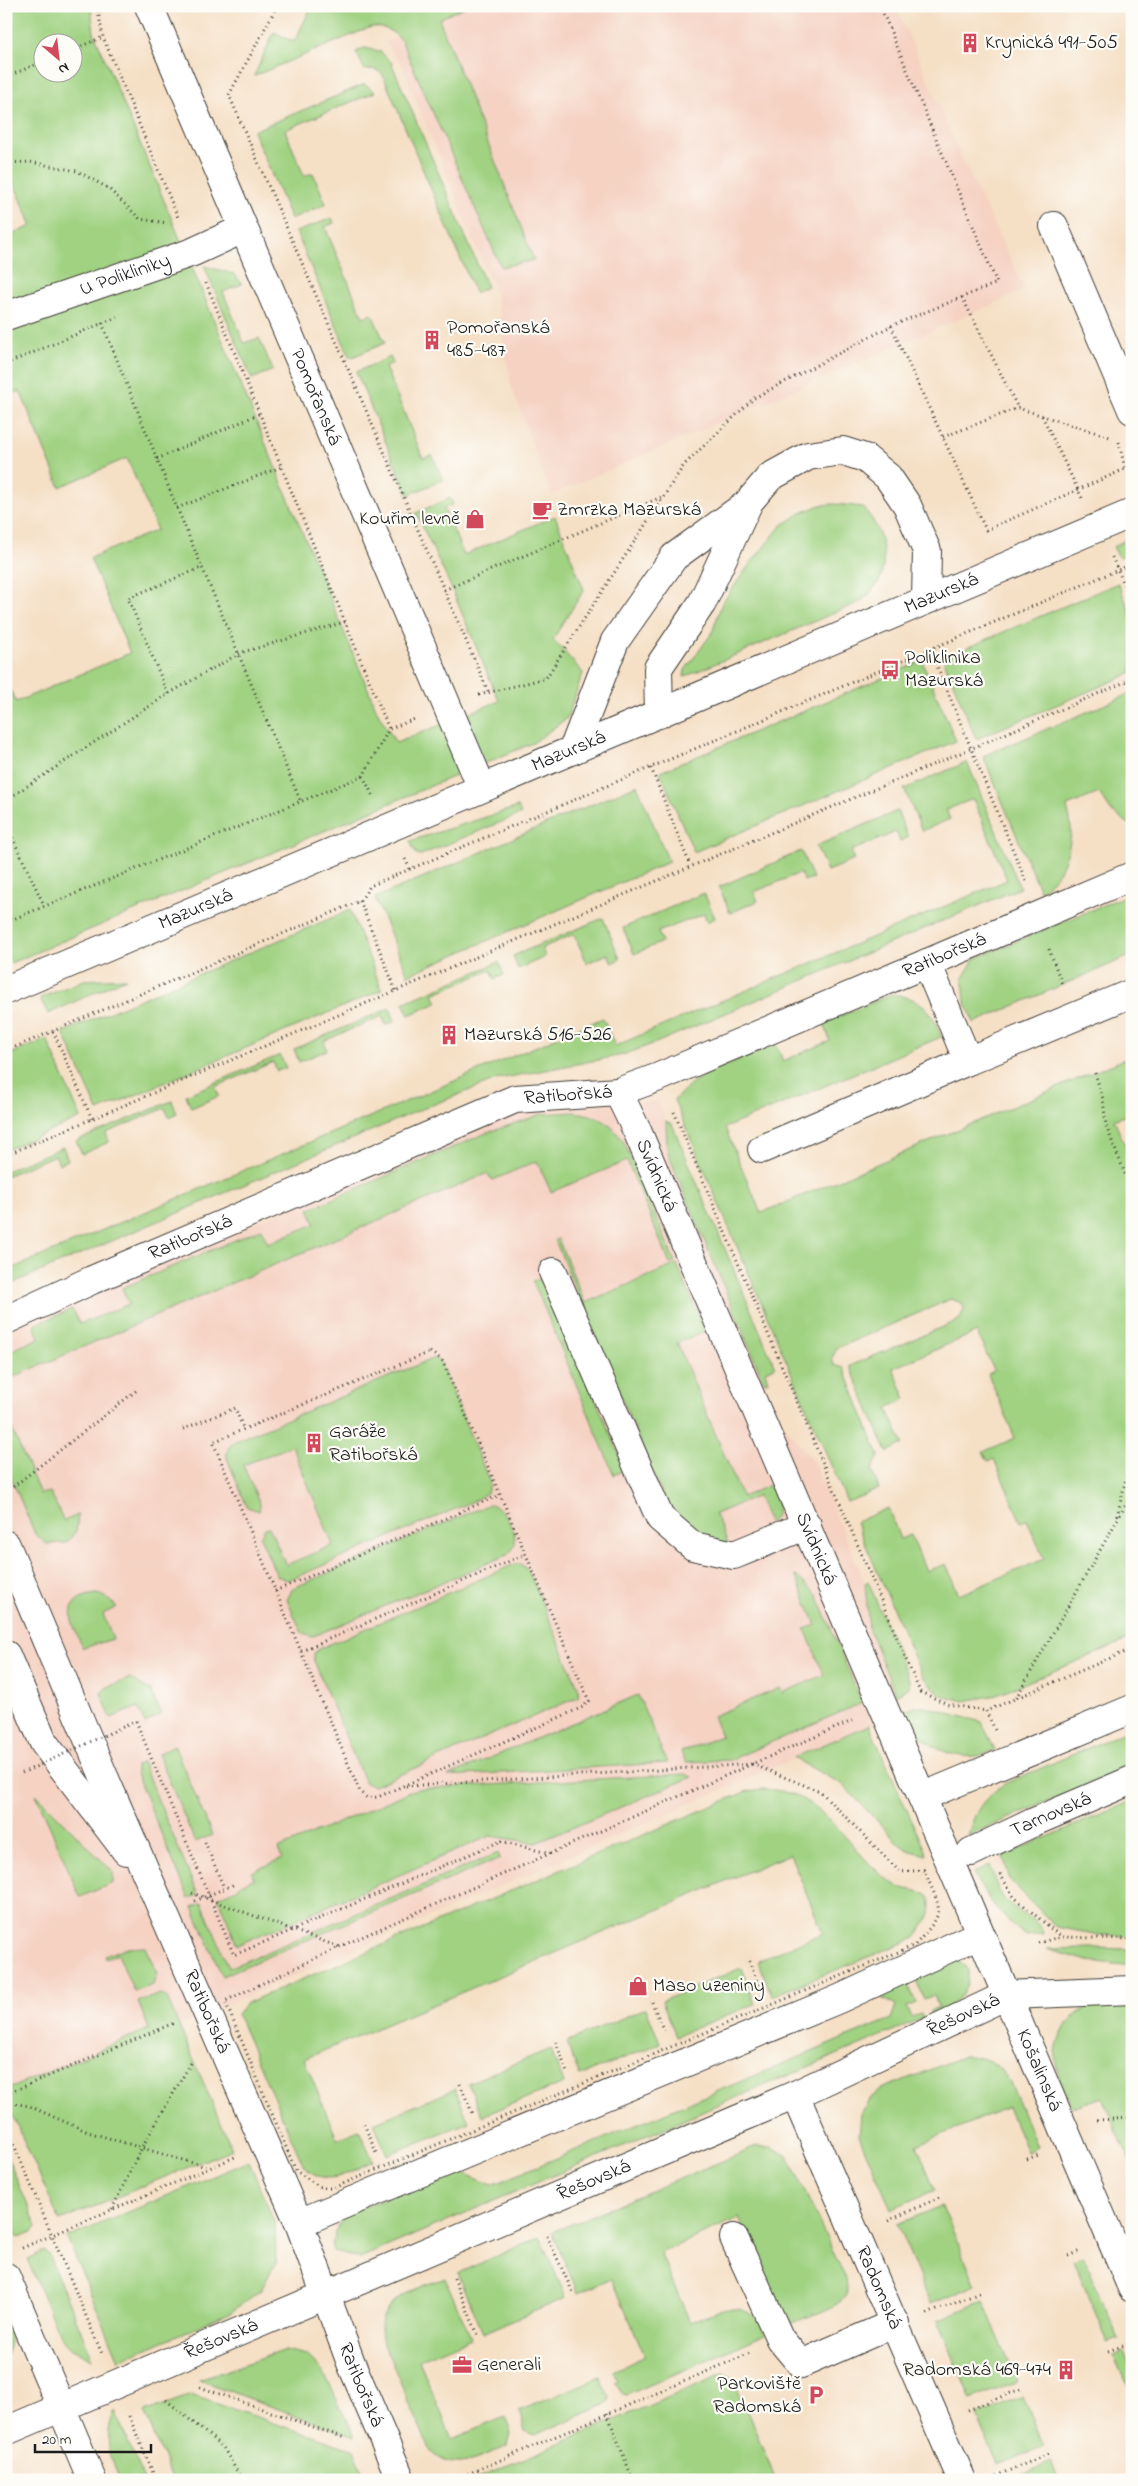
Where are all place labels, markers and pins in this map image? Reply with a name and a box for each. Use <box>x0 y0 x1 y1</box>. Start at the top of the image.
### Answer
place label: Krynická 491-505 <box>985 29 1118 58</box>
building icon: Krynická 491-505 <box>959 32 981 54</box>
place label: Pomořanská 485-487 <box>447 314 550 366</box>
building icon: Pomořanská 485-487 <box>421 329 443 351</box>
place label: Zmrzka Mazurská <box>557 496 701 525</box>
cafe icon: Zmrzka Mazurská <box>531 499 553 521</box>
place label: Kouřim levně <box>359 505 460 534</box>
shop icon: Kouřim levně <box>464 508 486 530</box>
place label: Poliklinika Mazurská <box>905 644 983 696</box>
bus stop icon: Poliklinika Mazurská <box>879 659 901 681</box>
place label: Mazurská 516-526 <box>464 1021 611 1050</box>
building icon: Mazurská 516-526 <box>438 1024 460 1046</box>
place label: Garáže Ratibořská <box>329 1418 417 1470</box>
building icon: Garáže Ratibořská <box>303 1432 325 1454</box>
place label: Maso uzeniny <box>653 1972 765 2001</box>
shop icon: Maso uzeniny <box>627 1975 649 1997</box>
place label: Generali <box>477 2351 541 2380</box>
office icon: Generali <box>451 2354 473 2376</box>
place label: Radomská 469-474 <box>903 2356 1051 2385</box>
building icon: Radomská 469-474 <box>1055 2359 1077 2381</box>
place label: Parkoviště Radomská <box>713 2370 801 2422</box>
parking icon: Parkoviště Radomská <box>805 2384 827 2406</box>

